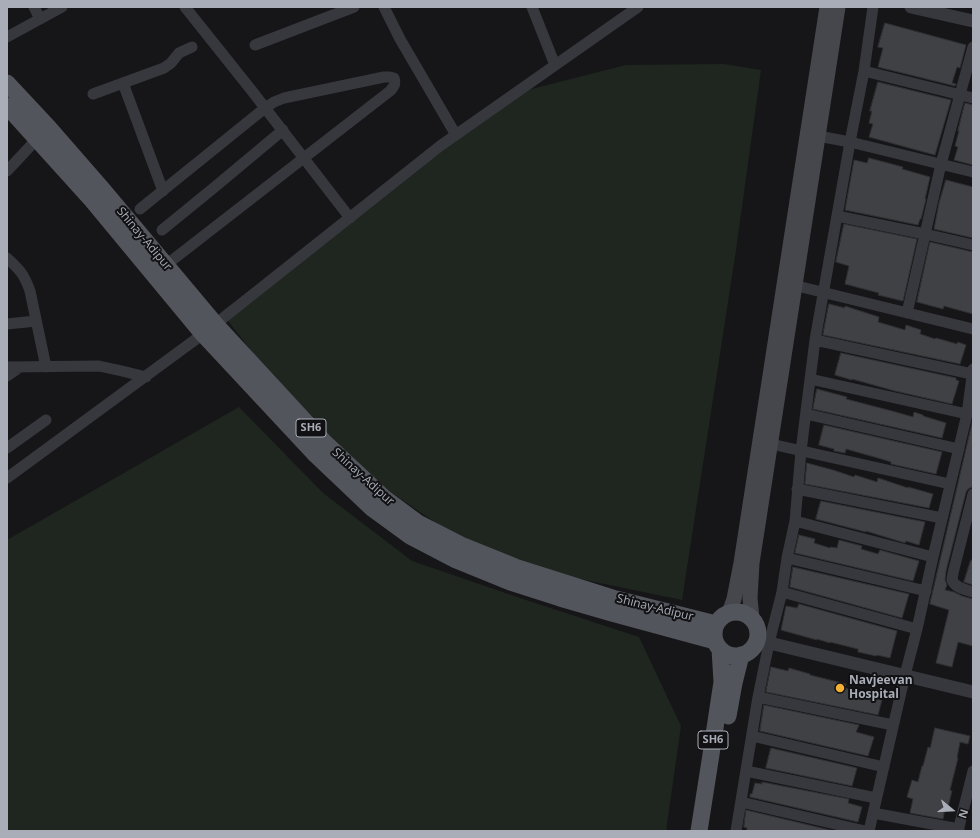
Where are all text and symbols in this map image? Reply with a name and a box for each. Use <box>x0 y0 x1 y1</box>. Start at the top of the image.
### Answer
street label: Shinay-Adipur <box>113 204 175 274</box>
road number: SH6 <box>296 419 326 437</box>
street label: Shinay-Adipur <box>329 445 397 509</box>
street label: Shinay-Adipur <box>615 592 695 624</box>
place label: Navjeevan Hospital <box>849 674 913 702</box>
marker: Navjeevan Hospital <box>834 682 846 694</box>
road number: SH6 <box>698 731 728 749</box>
north arrow <box>932 790 972 830</box>
text: N <box>955 807 972 820</box>

